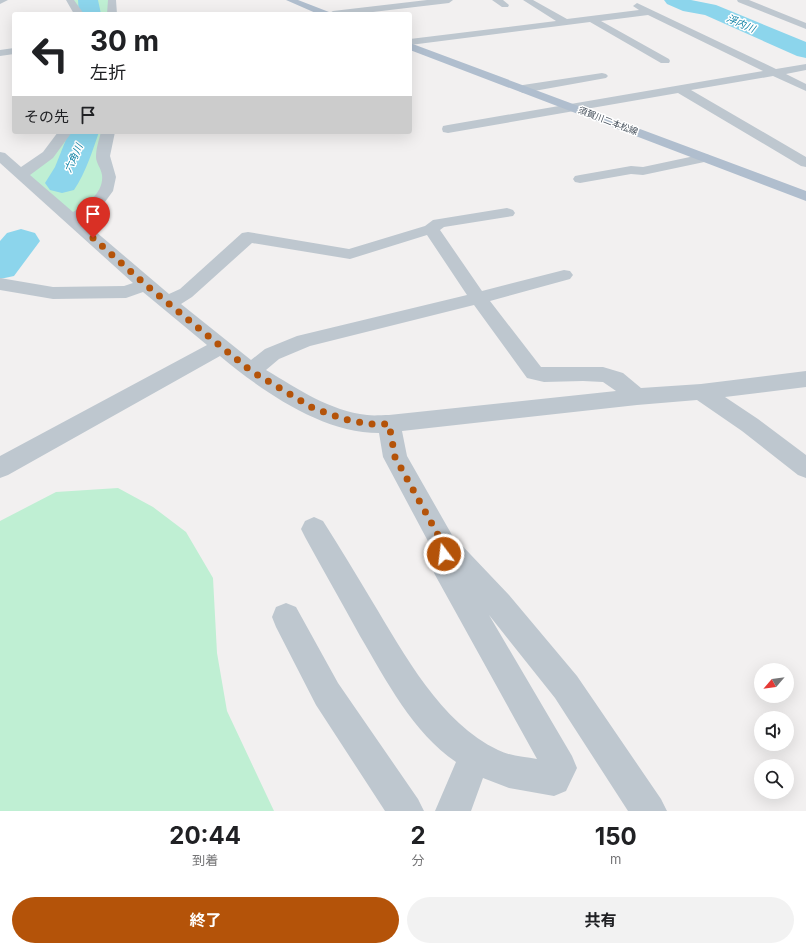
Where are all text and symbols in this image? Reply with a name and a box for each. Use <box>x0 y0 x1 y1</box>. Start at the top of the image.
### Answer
water label: 浮内川 <box>725 12 758 35</box>
text: 30 m <box>90 24 159 58</box>
icon: left <box>24 28 76 80</box>
text: 左折 <box>90 62 126 83</box>
icon: arrive <box>77 104 99 126</box>
street label: 須賀川二本松線 <box>577 104 640 137</box>
text: その先 <box>24 107 69 126</box>
water label: 六角川 <box>61 141 85 174</box>
pin <box>76 197 110 238</box>
icon: arrive <box>82 203 104 225</box>
position arrow <box>423 533 465 575</box>
north arrow <box>754 663 794 703</box>
map controls <box>754 663 794 799</box>
button: sound <box>754 711 794 751</box>
button: search <box>754 759 794 799</box>
text: 20:44 <box>169 821 241 850</box>
text: 2 <box>410 821 426 850</box>
text: 150 <box>595 822 637 851</box>
text: m <box>610 851 621 867</box>
text: 到着 <box>192 852 218 868</box>
text: 分 <box>411 852 424 868</box>
button: 終了 <box>12 897 399 943</box>
button: 共有 <box>407 897 794 943</box>

